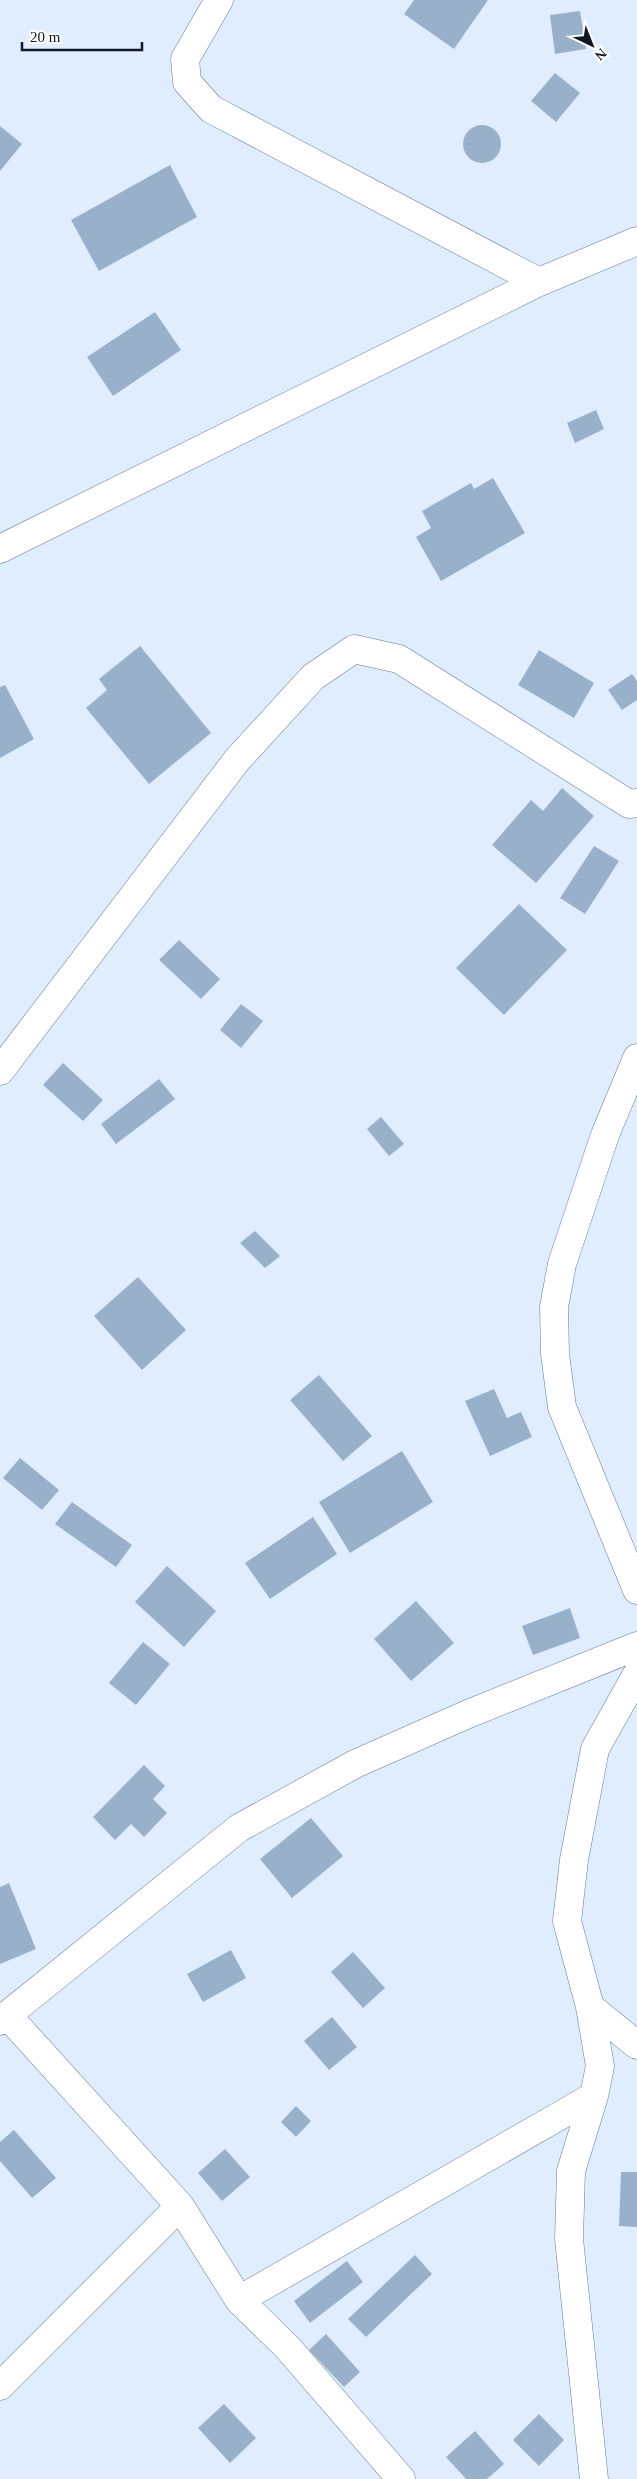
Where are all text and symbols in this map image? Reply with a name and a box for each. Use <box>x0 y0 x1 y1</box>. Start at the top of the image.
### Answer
scale bar <box>22 20 142 52</box>
north arrow <box>567 20 617 70</box>
text: 20 m <box>30 29 61 45</box>
text: N <box>592 45 609 63</box>

